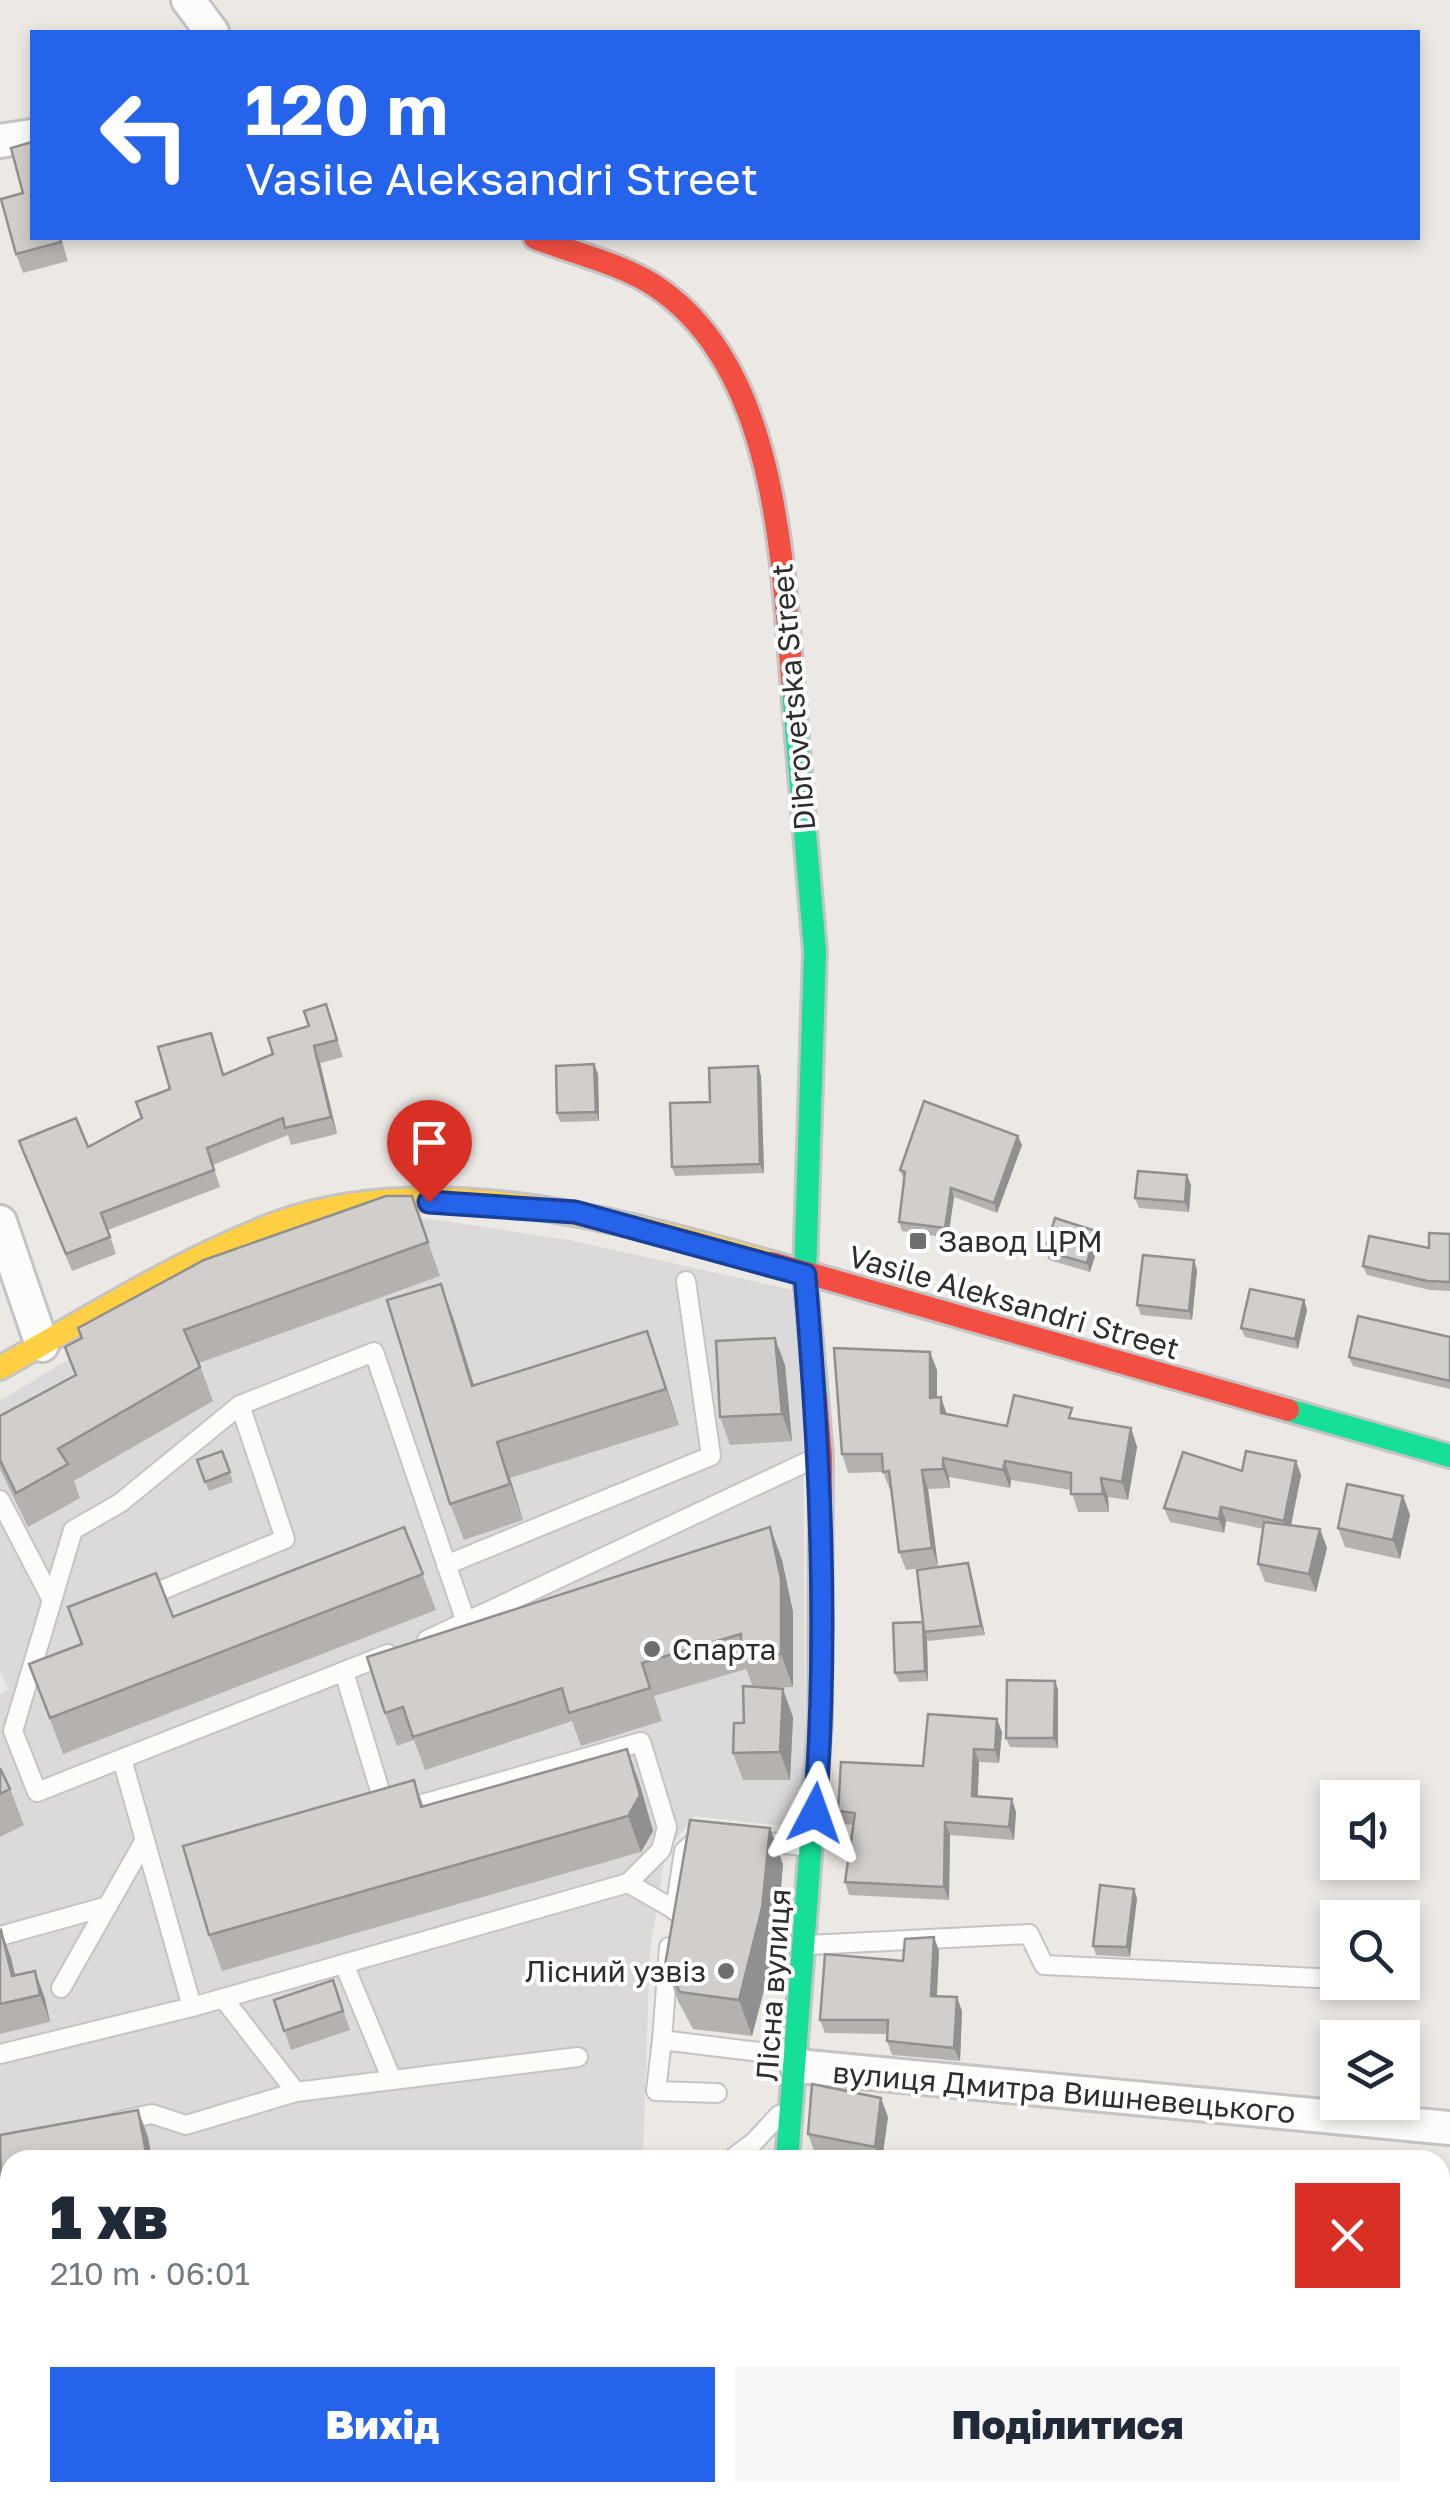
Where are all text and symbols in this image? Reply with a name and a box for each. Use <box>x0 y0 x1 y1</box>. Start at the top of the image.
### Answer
text: 120 m <box>245 66 448 150</box>
icon: left <box>80 70 210 200</box>
text: Vasile Aleksandri Street <box>245 151 759 205</box>
street label: Dibrovetska Street <box>763 562 823 832</box>
pin <box>387 1100 472 1203</box>
icon: arrive <box>402 1115 457 1170</box>
place label: Завод ЦРМ <box>938 1223 1103 1259</box>
marker: Завод ЦРМ <box>907 1230 929 1252</box>
street label: Vasile Aleksandri Street <box>844 1238 1184 1366</box>
place label: Спарта <box>672 1631 777 1667</box>
marker: Спарта <box>641 1638 663 1660</box>
position arrow <box>763 1761 867 1865</box>
map controls <box>1320 1780 1420 2120</box>
button: sound <box>1320 1780 1420 1880</box>
street label: Лісна вулиця <box>748 1887 798 2083</box>
button: search <box>1320 1900 1420 2000</box>
place label: Лісний узвіз <box>525 1953 706 1989</box>
marker: Лісний узвіз <box>715 1960 737 1982</box>
button: layers <box>1320 2020 1420 2120</box>
street label: вулиця Дмитра Вишневецького <box>831 2054 1297 2130</box>
text: 1 хв <box>50 2180 168 2252</box>
button: close <box>1295 2183 1400 2288</box>
text: 210 m · 06:01 <box>50 2254 250 2292</box>
button: Вихід <box>50 2367 715 2482</box>
button: Поділитися <box>735 2367 1400 2482</box>

